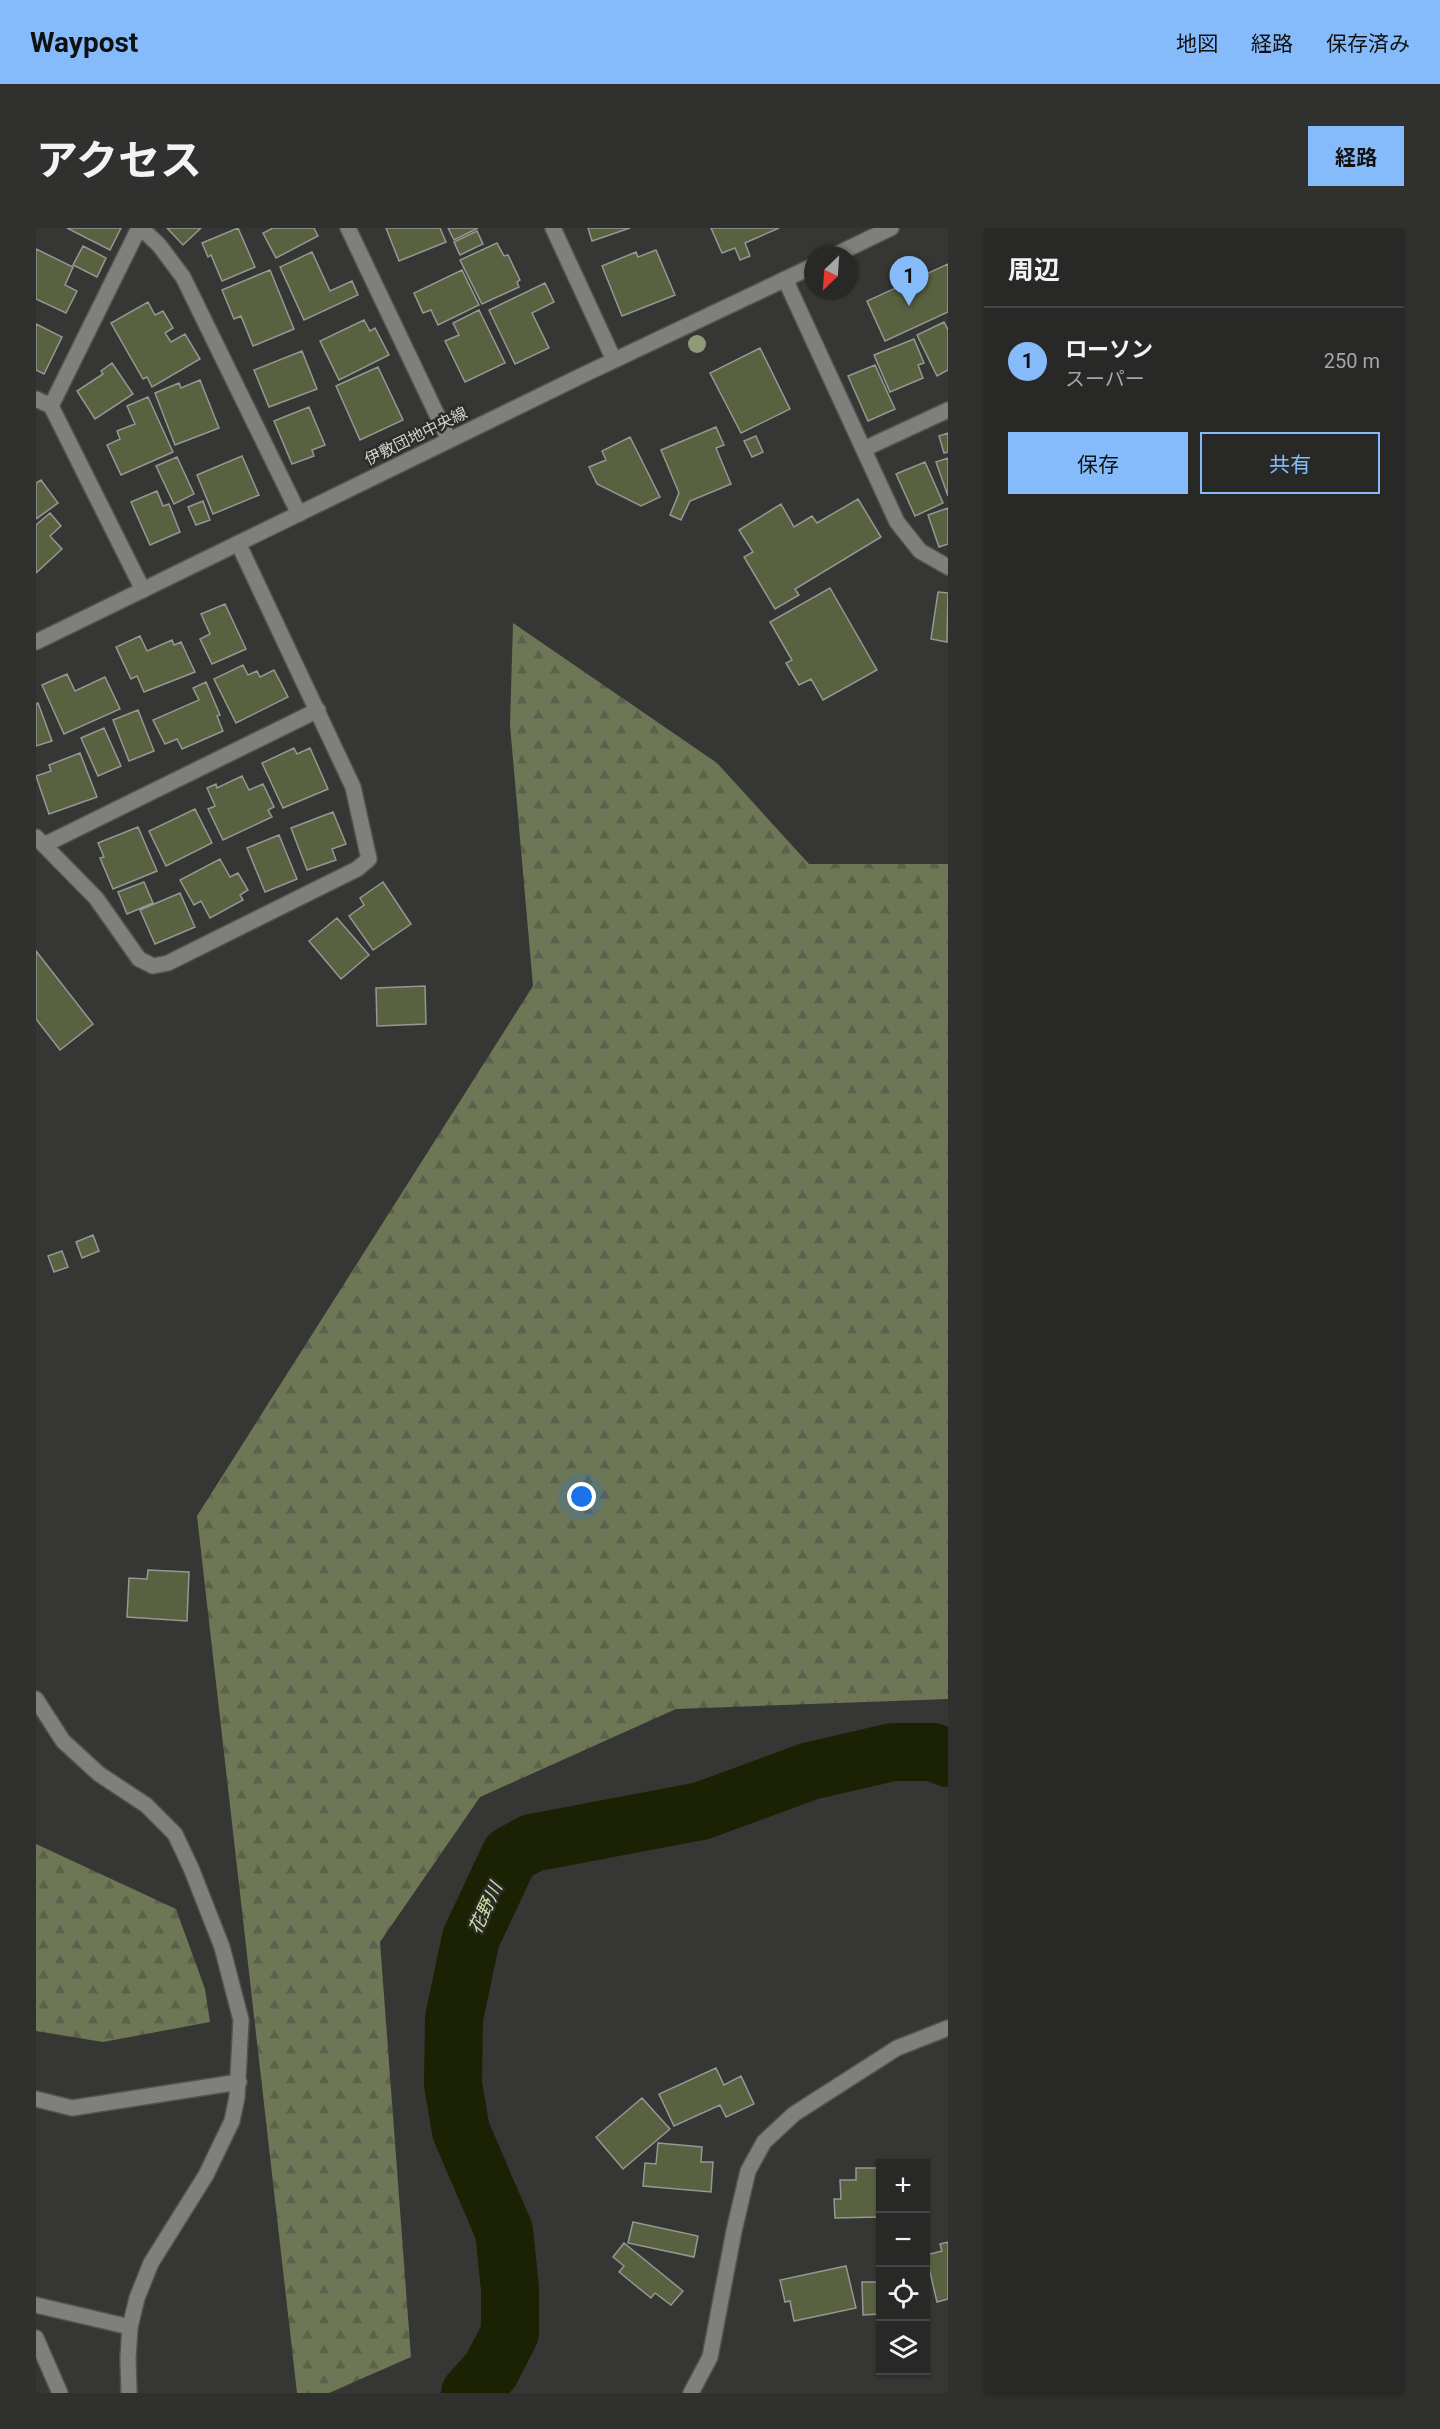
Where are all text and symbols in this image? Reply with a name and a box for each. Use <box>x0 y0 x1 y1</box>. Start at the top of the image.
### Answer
text: Waypost <box>30 26 138 59</box>
text: 地図 <box>1176 32 1218 56</box>
text: 経路 <box>1251 32 1293 56</box>
text: 保存済み <box>1326 32 1410 56</box>
button: 経路 <box>1308 126 1404 186</box>
text: アクセス <box>36 136 202 185</box>
north arrow <box>804 246 858 300</box>
text: 周辺 <box>1008 255 1060 285</box>
pin: 1 <box>890 256 928 306</box>
text: ローソン <box>1065 337 1153 362</box>
text: 1 <box>1022 349 1033 373</box>
text: 250 m <box>1324 349 1380 373</box>
text: スーパー <box>1065 367 1145 391</box>
street label: 伊敷団地中央線 <box>361 403 471 469</box>
button: 保存 <box>1008 432 1188 494</box>
button: 共有 <box>1200 432 1380 494</box>
your location <box>567 1482 596 1511</box>
water label: 花野川 <box>464 1877 507 1937</box>
map controls <box>876 2159 930 2375</box>
button: + <box>876 2159 930 2213</box>
button: − <box>876 2213 930 2267</box>
button: locate <box>876 2267 930 2321</box>
button: layers <box>876 2321 930 2375</box>

